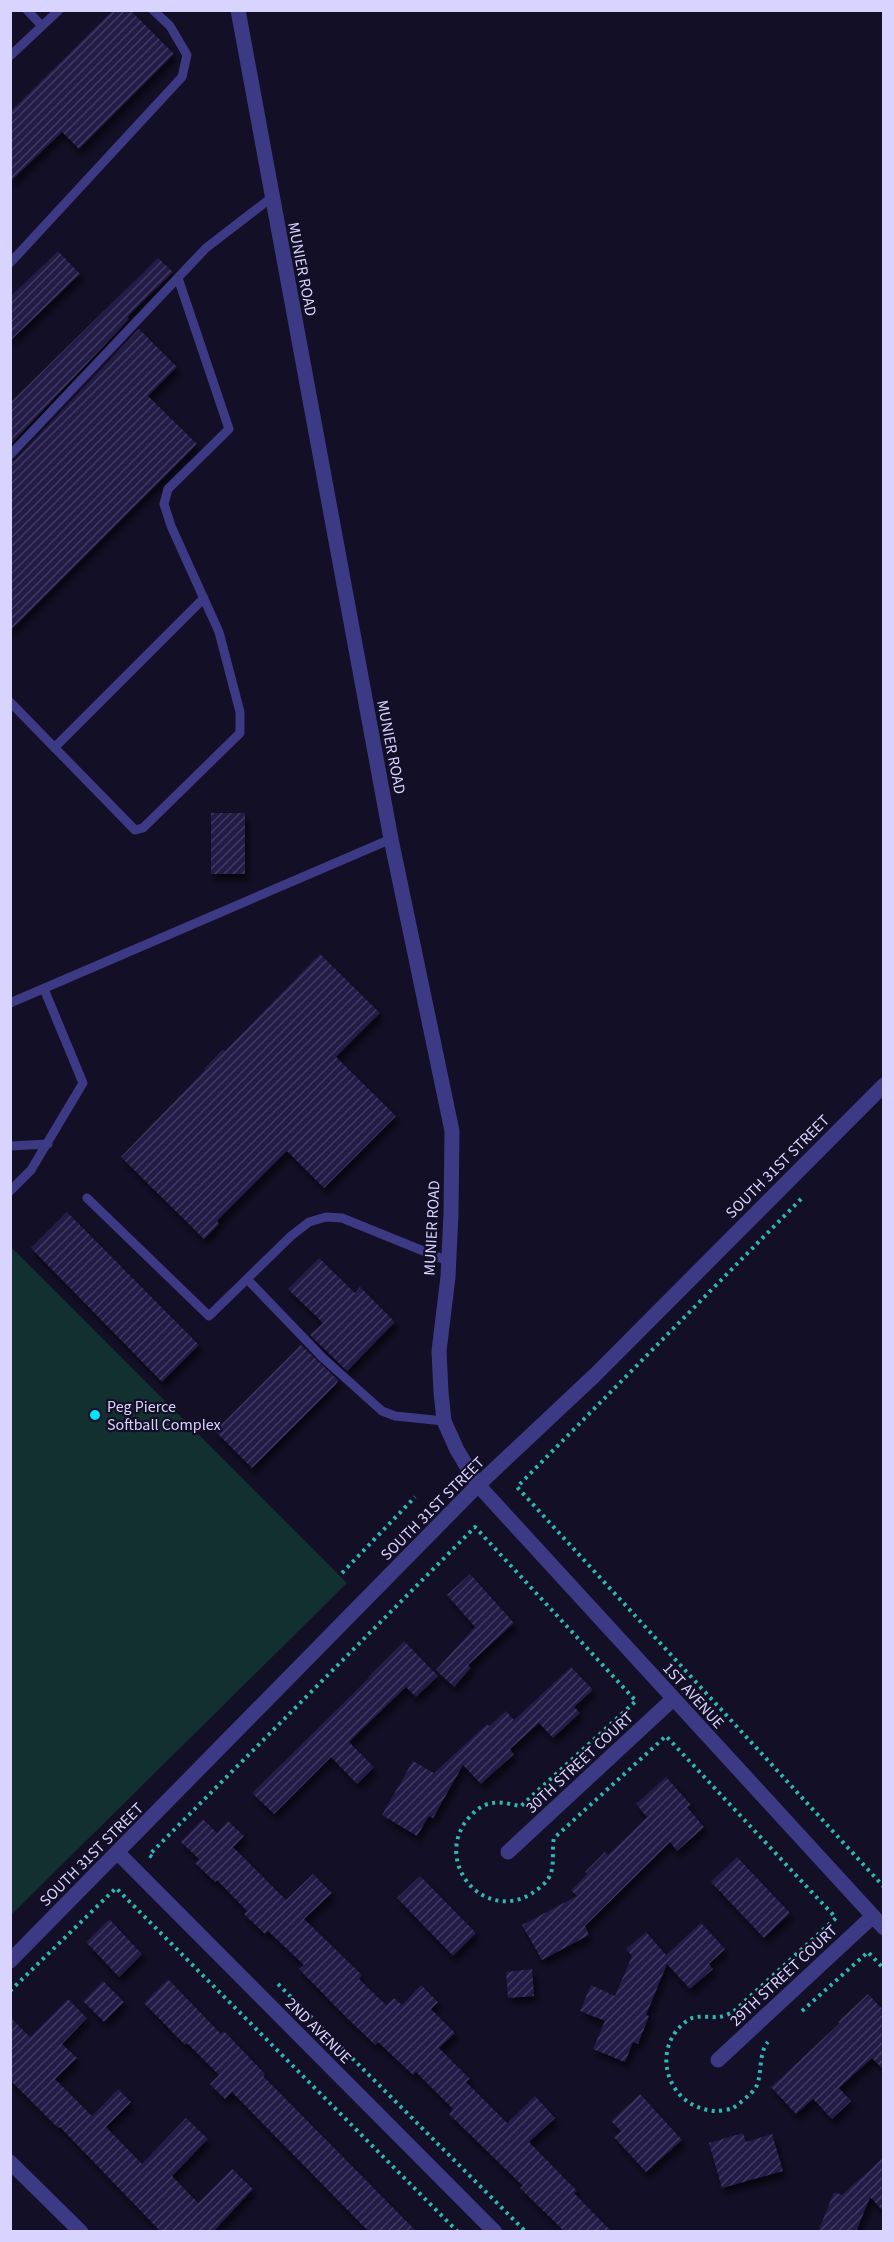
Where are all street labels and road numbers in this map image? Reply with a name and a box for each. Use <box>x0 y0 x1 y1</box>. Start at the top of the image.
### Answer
street label: MUNIER ROAD <box>282 220 322 318</box>
street label: MUNIER ROAD <box>371 698 411 796</box>
street label: SOUTH 31ST STREET <box>721 1110 835 1224</box>
street label: MUNIER ROAD <box>419 1180 445 1276</box>
street label: SOUTH 31ST STREET <box>376 1452 490 1566</box>
street label: 1ST AVENUE <box>658 1658 729 1734</box>
street label: 30TH STREET COURT <box>521 1707 639 1818</box>
street label: SOUTH 31ST STREET <box>35 1798 149 1912</box>
street label: 29TH STREET COURT <box>725 1920 843 2031</box>
street label: 2ND AVENUE <box>280 1993 356 2069</box>

